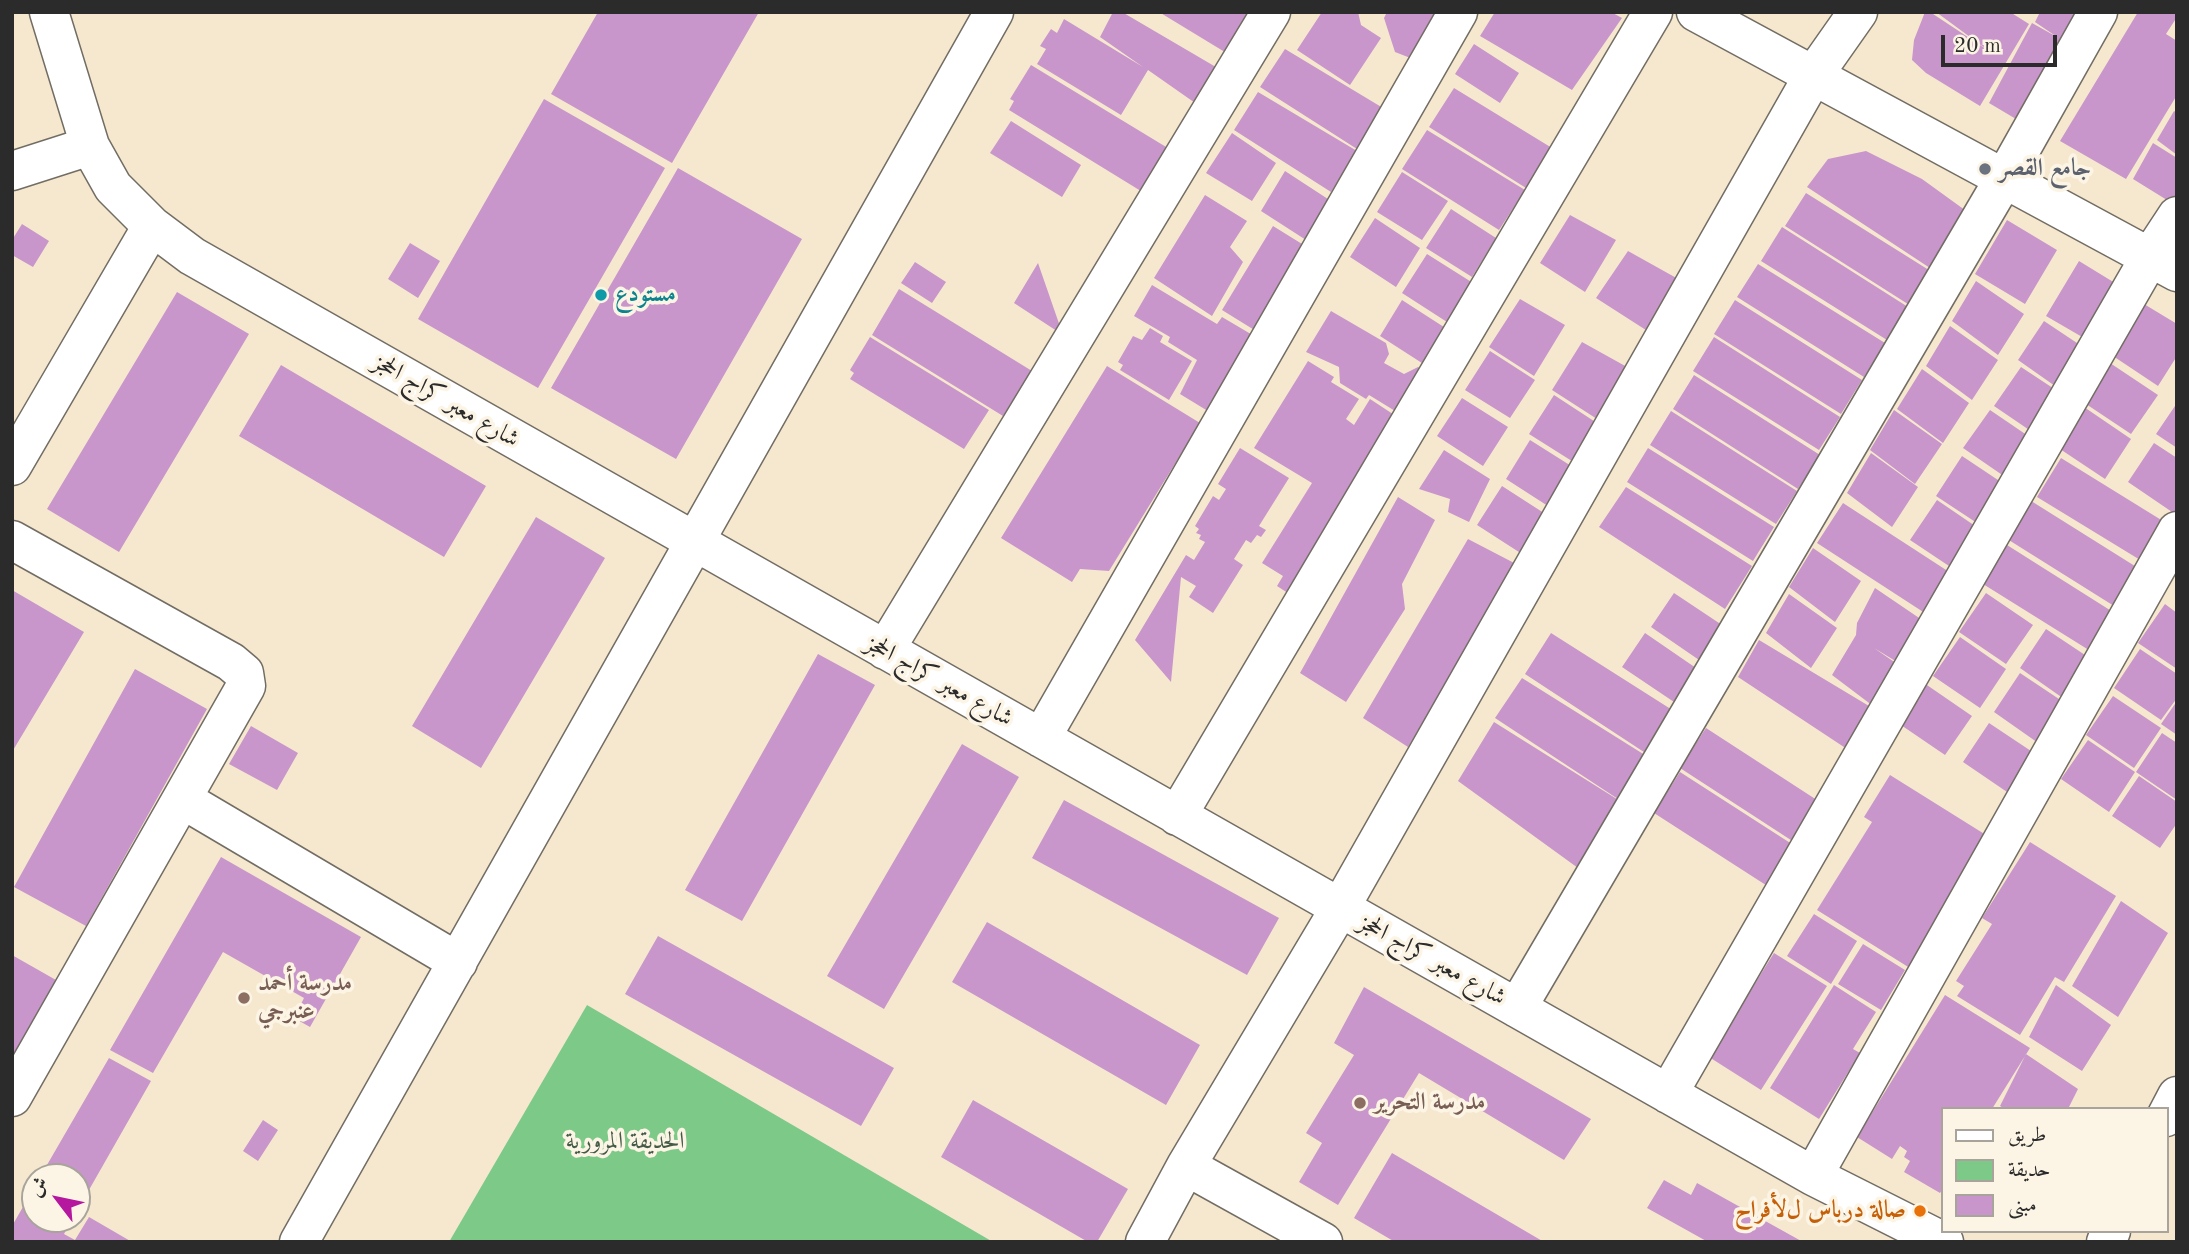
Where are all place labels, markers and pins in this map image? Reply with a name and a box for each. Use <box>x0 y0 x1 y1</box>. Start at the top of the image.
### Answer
place label: جامع القصر <box>1999 155 2091 183</box>
marker: جامع القصر <box>1977 161 1993 177</box>
place label: مستودع <box>615 281 676 309</box>
marker: مستودع <box>593 287 609 303</box>
place label: مدرسة أحمد عنبرجي <box>258 970 352 1026</box>
marker: مدرسة أحمد عنبرجي <box>236 990 252 1006</box>
place label: مدرسة التحرير <box>1374 1089 1485 1117</box>
marker: مدرسة التحرير <box>1352 1095 1368 1111</box>
place label: صالة درباس لﻷفراح <box>1735 1197 1906 1225</box>
marker: صالة درباس لﻷفراح <box>1912 1203 1928 1219</box>

